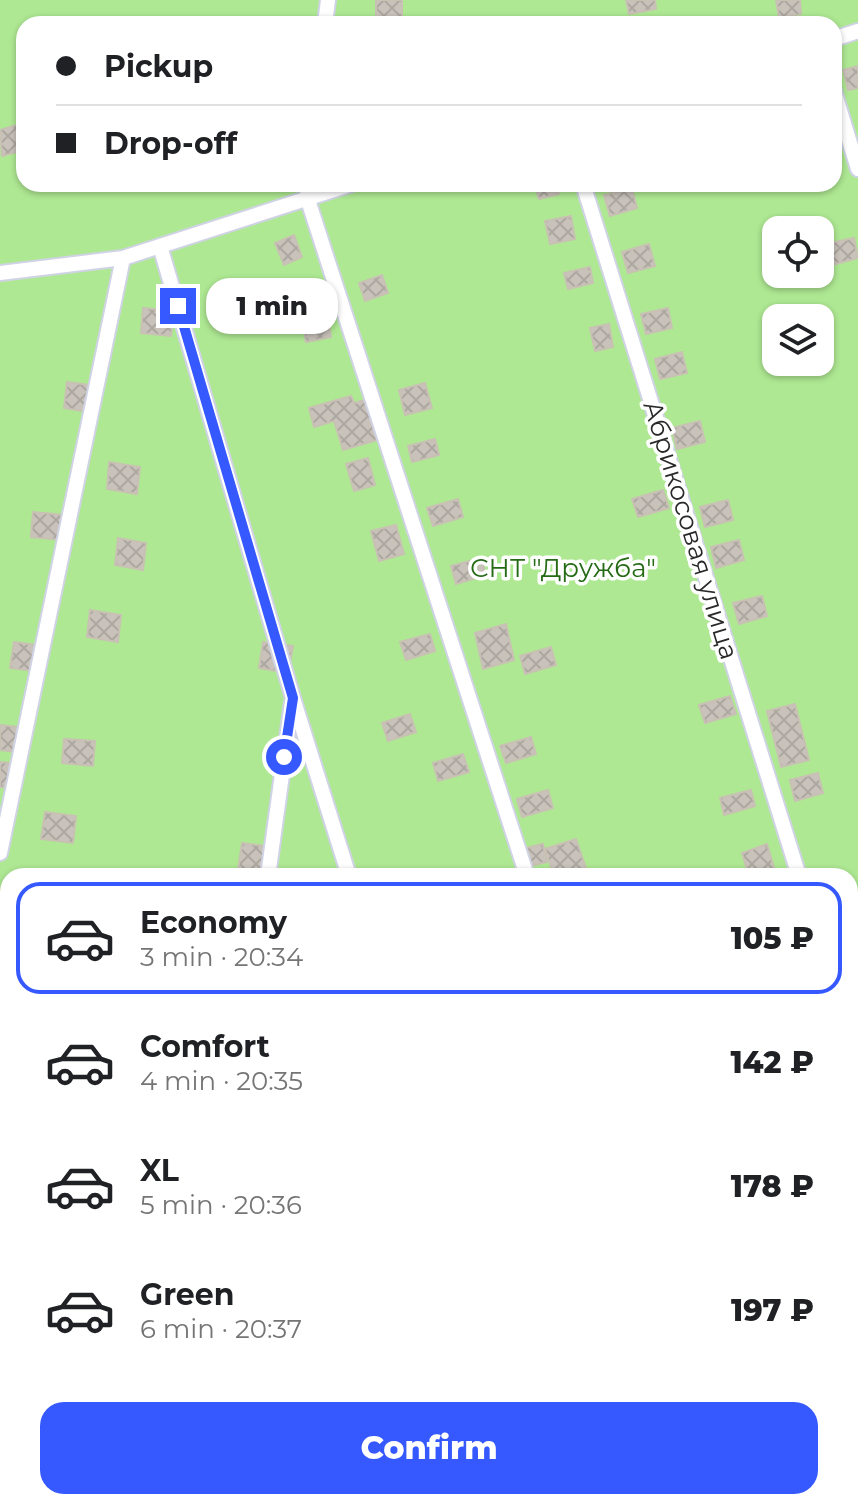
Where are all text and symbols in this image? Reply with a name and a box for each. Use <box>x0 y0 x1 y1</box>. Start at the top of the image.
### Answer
text: Pickup <box>104 48 213 85</box>
text: Drop-off <box>104 125 237 162</box>
map controls <box>762 216 834 376</box>
button: locate <box>762 216 834 288</box>
callout: 1 min <box>206 278 338 334</box>
route end <box>160 288 196 324</box>
text: 1 min <box>236 290 308 322</box>
button: layers <box>762 304 834 376</box>
street label: Абрикосовая улица <box>636 397 746 663</box>
park label: СНТ "Дружба" <box>470 552 656 584</box>
route start <box>266 739 302 775</box>
icon: car <box>44 902 116 974</box>
text: Economy <box>140 904 287 941</box>
text: 105 ₽ <box>731 920 814 957</box>
text: 3 min · 20:34 <box>140 941 303 973</box>
icon: car <box>44 1026 116 1098</box>
text: Comfort <box>140 1028 270 1065</box>
text: 142 ₽ <box>730 1044 814 1081</box>
text: 4 min · 20:35 <box>140 1065 303 1097</box>
icon: car <box>44 1150 116 1222</box>
text: XL <box>140 1152 179 1189</box>
text: 178 ₽ <box>731 1168 814 1205</box>
text: 5 min · 20:36 <box>140 1189 302 1221</box>
icon: car <box>44 1274 116 1346</box>
text: Green <box>140 1276 234 1313</box>
text: 197 ₽ <box>731 1292 814 1329</box>
text: 6 min · 20:37 <box>140 1313 302 1345</box>
button: Confirm <box>40 1402 818 1494</box>

